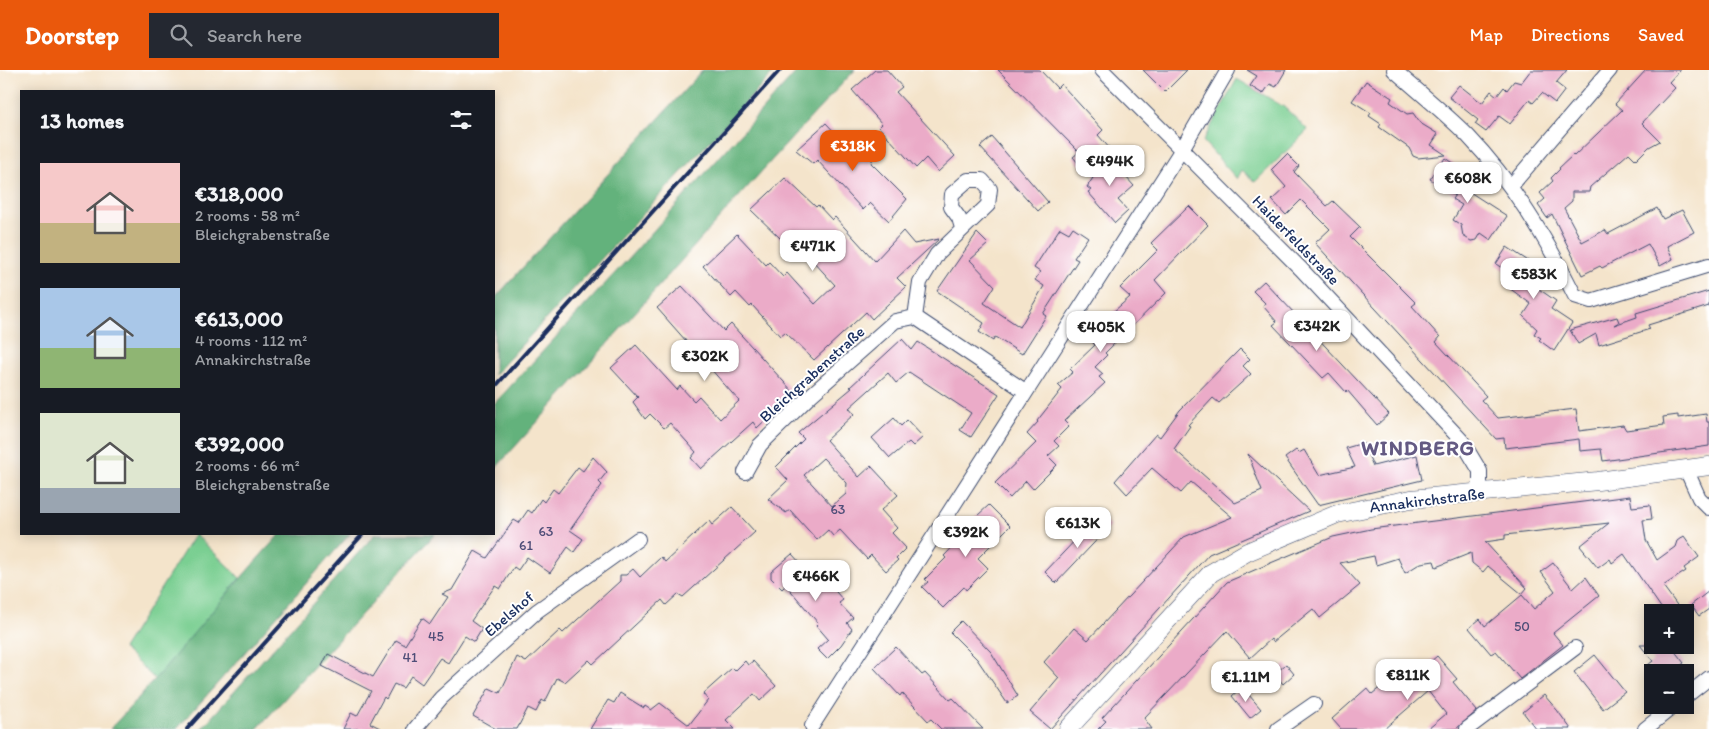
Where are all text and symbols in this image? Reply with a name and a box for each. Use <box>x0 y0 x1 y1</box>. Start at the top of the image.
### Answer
search box <box>149 13 499 58</box>
text: Doorstep <box>25 21 119 50</box>
icon: search <box>167 21 195 49</box>
text: Search here <box>207 24 302 47</box>
text: Map <box>1470 24 1503 46</box>
text: Directions <box>1531 24 1610 46</box>
text: Saved <box>1638 24 1684 46</box>
icon: filters <box>447 106 475 134</box>
text: 13 homes <box>40 108 124 133</box>
pin: €318K <box>818 129 888 172</box>
text: €318K <box>831 136 875 155</box>
pin: €494K <box>1075 144 1145 187</box>
text: €494K <box>1087 151 1133 170</box>
pin: €608K <box>1433 162 1503 204</box>
text: €608K <box>1445 168 1491 187</box>
text: €318,000 <box>195 181 283 206</box>
icon: home <box>80 183 140 243</box>
street label: Haiderfeldstraße <box>1248 191 1344 289</box>
text: 2 rooms · 58 m² <box>195 206 300 225</box>
text: Bleichgrabenstraße <box>195 225 330 244</box>
pin: €471K <box>778 230 848 272</box>
text: €471K <box>791 236 835 255</box>
pin: €583K <box>1499 258 1569 300</box>
text: €583K <box>1511 264 1557 283</box>
text: €613,000 <box>195 306 283 331</box>
icon: home <box>80 308 140 368</box>
pin: €405K <box>1066 310 1136 353</box>
pin: €342K <box>1282 310 1352 352</box>
text: €342K <box>1294 316 1340 335</box>
text: €405K <box>1077 317 1125 336</box>
street label: Bleichgrabenstraße <box>756 322 869 426</box>
text: 4 rooms · 112 m² <box>195 331 307 350</box>
pin: €302K <box>670 340 740 382</box>
text: €302K <box>682 346 728 365</box>
text: Annakirchstraße <box>195 350 311 369</box>
text: €392,000 <box>195 431 284 456</box>
icon: home <box>80 433 140 493</box>
district label: WINDBERG <box>1361 435 1475 460</box>
text: 2 rooms · 66 m² <box>195 456 300 475</box>
text: Bleichgrabenstraße <box>195 475 330 494</box>
street label: Annakirchstraße <box>1368 484 1486 516</box>
house number: 63 <box>830 501 846 518</box>
pin: €613K <box>1043 506 1113 549</box>
text: €613K <box>1056 513 1100 532</box>
pin: €392K <box>931 516 1001 558</box>
text: €392K <box>944 522 988 541</box>
house number: 63 <box>538 523 554 540</box>
house number: 61 <box>519 537 533 554</box>
pin: €466K <box>781 560 851 602</box>
text: €466K <box>793 566 839 585</box>
street label: Ebelshof <box>480 587 538 641</box>
map controls <box>1644 604 1694 714</box>
button: + <box>1644 604 1694 654</box>
house number: 50 <box>1514 618 1530 635</box>
house number: 45 <box>428 628 444 645</box>
house number: 41 <box>403 649 418 666</box>
pin: €811K <box>1373 658 1443 701</box>
pin: €1.11M <box>1205 660 1287 703</box>
button: − <box>1644 664 1694 714</box>
text: €811K <box>1387 665 1429 684</box>
text: €1.11M <box>1222 667 1270 686</box>

